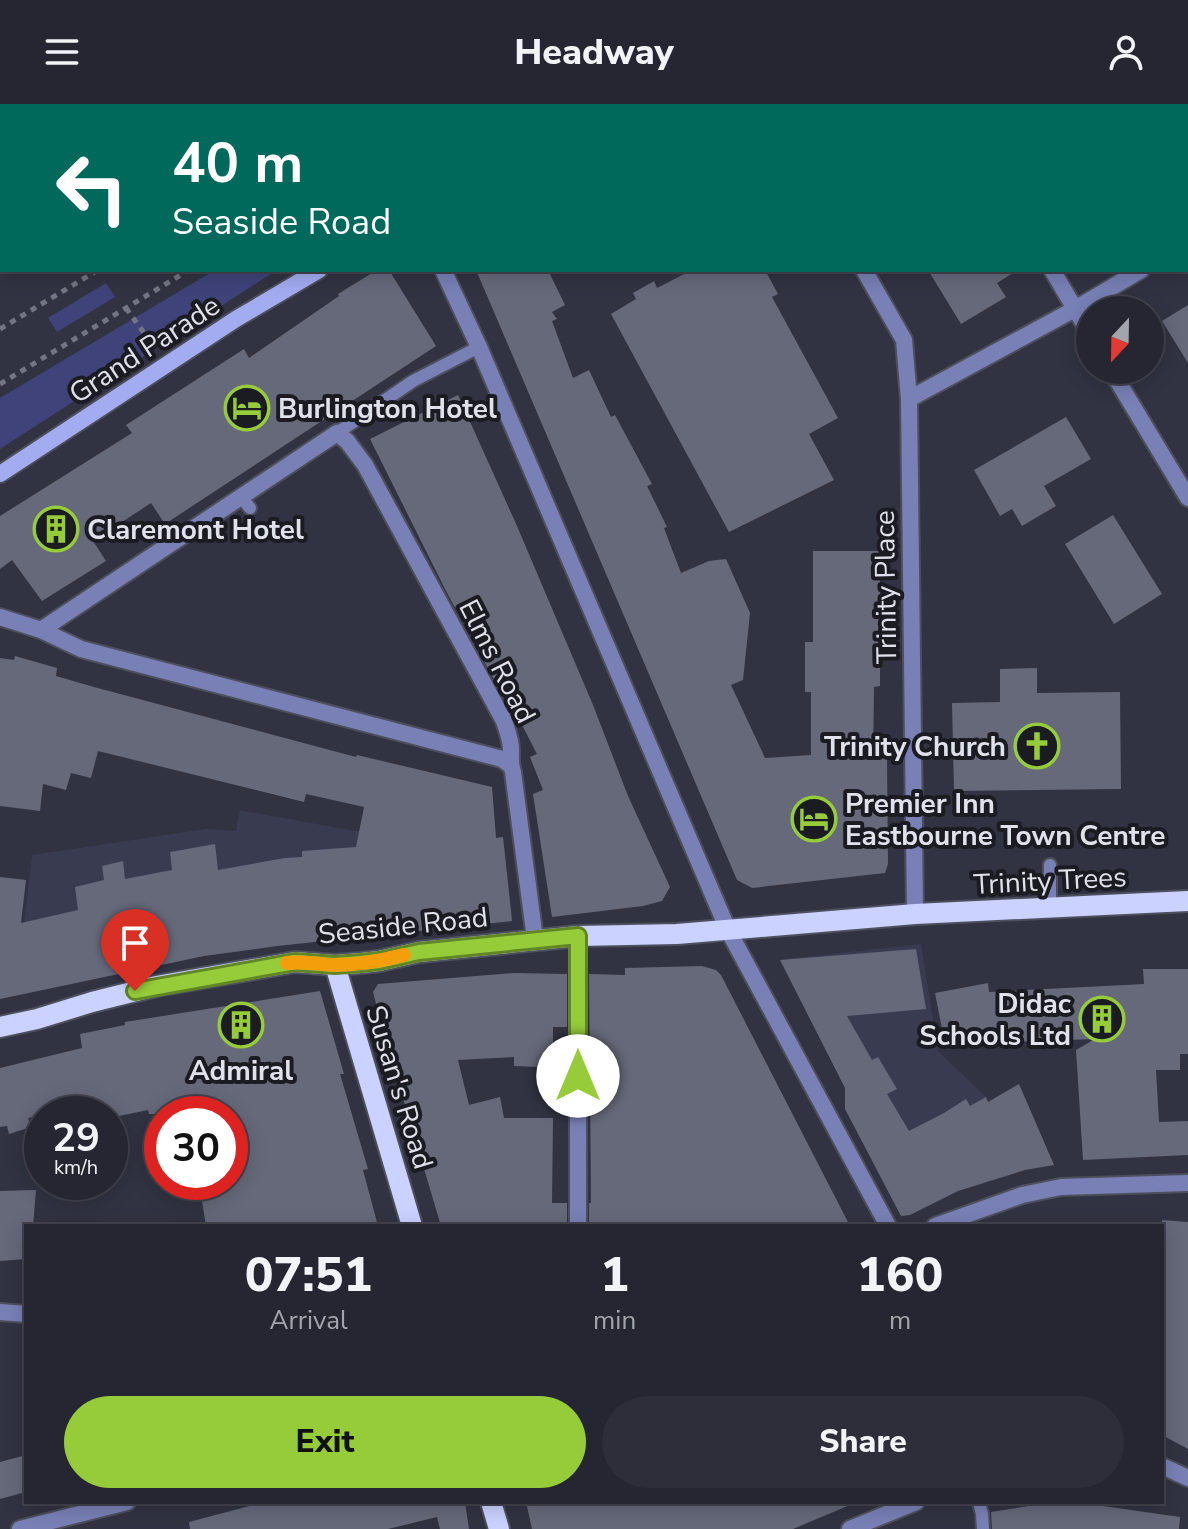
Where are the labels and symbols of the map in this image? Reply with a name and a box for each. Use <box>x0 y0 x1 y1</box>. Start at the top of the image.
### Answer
street label: Grand Parade <box>62 287 227 413</box>
north arrow <box>1076 296 1164 384</box>
hotel icon: Burlington Hotel <box>223 384 271 432</box>
place label: Burlington Hotel <box>278 390 497 428</box>
building icon: Claremont Hotel <box>32 505 80 553</box>
street label: Trinity Place <box>866 510 906 664</box>
place label: Claremont Hotel <box>87 511 304 549</box>
street label: Elms Road <box>450 593 545 730</box>
church icon: Trinity Church <box>1013 722 1061 770</box>
place label: Trinity Church <box>824 728 1006 766</box>
place label: Premier Inn Eastbourne Town Centre <box>845 785 1166 855</box>
hotel icon: Premier Inn Eastbourne Town Centre <box>790 795 838 843</box>
street label: Trinity Trees <box>973 858 1127 904</box>
street label: Seaside Road <box>316 898 490 954</box>
pin <box>101 909 169 991</box>
place label: Didac Schools Ltd <box>919 985 1071 1055</box>
building icon: Didac Schools Ltd <box>1078 995 1126 1043</box>
building icon: Admiral <box>217 1001 265 1049</box>
street label: Susan's Road <box>356 1001 442 1174</box>
position arrow <box>536 1034 620 1118</box>
place label: Admiral <box>189 1052 293 1090</box>
speed limit sign: 30 <box>144 1096 248 1200</box>

